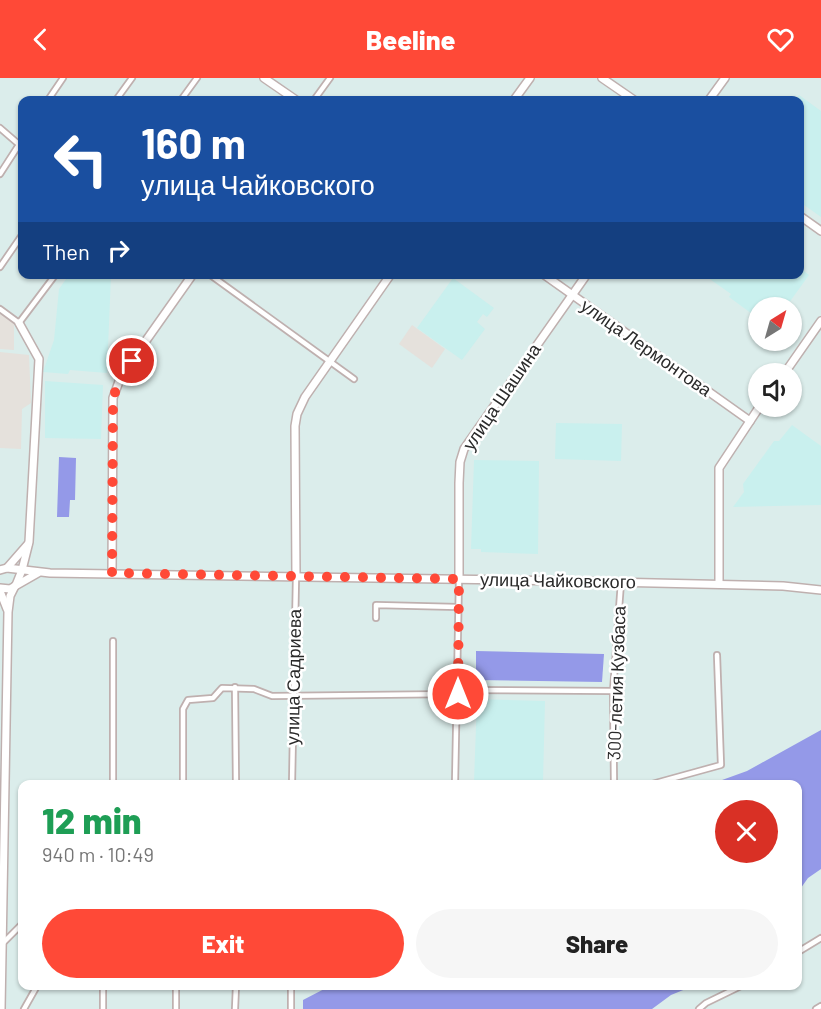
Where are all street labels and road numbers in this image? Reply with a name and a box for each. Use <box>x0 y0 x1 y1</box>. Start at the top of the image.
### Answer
street label: улица Лермонтова <box>577 294 717 401</box>
street label: улица Шашина <box>457 338 546 454</box>
street label: улица Чайковского <box>480 568 636 592</box>
street label: 300-летия Кузбаса <box>602 604 630 761</box>
street label: улица Садриева <box>281 608 305 745</box>

